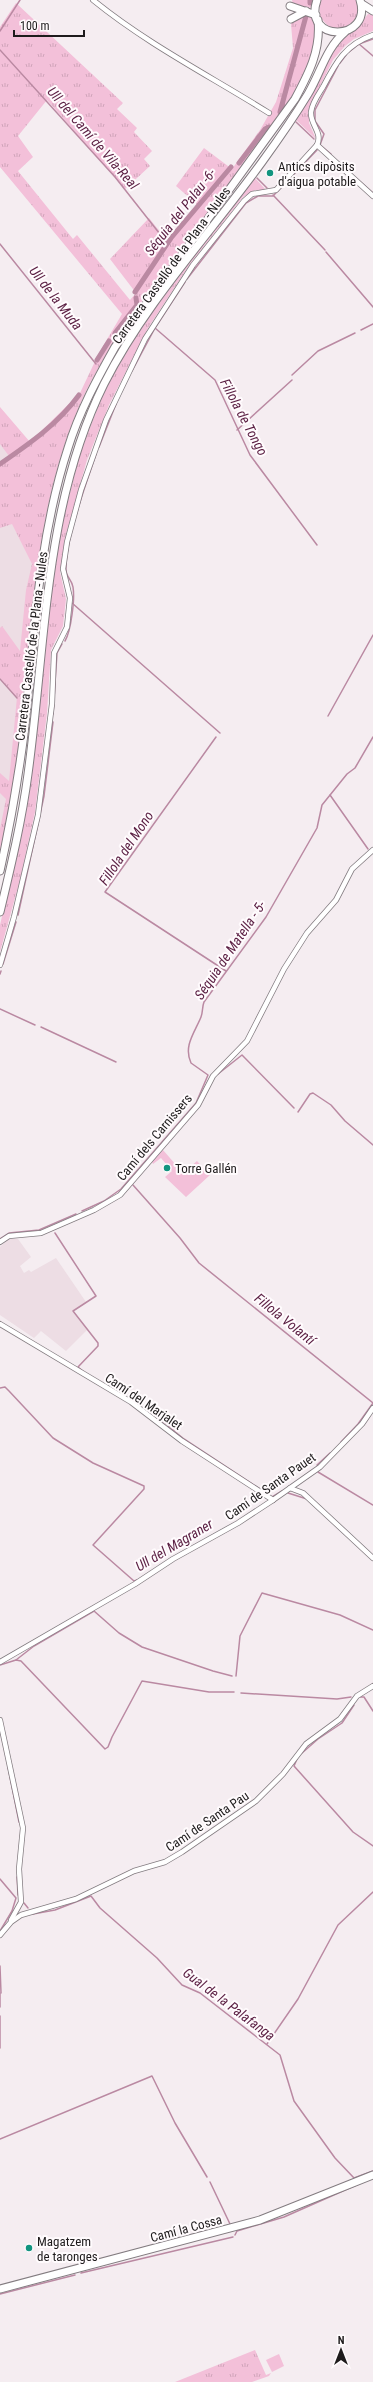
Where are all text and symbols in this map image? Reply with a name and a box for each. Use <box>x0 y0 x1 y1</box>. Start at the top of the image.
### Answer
scale bar <box>14 12 84 38</box>
text: 100 m <box>20 19 50 33</box>
water label: Ull del Camí de Vila-Real <box>44 84 142 193</box>
place label: Antics dipòsits d'aigua potable <box>278 159 356 189</box>
water label: Séquia del Palau -6- <box>141 165 219 259</box>
marker: Antics dipòsits d'aigua potable <box>265 168 275 178</box>
street label: Carretera Castelló de la Plana - Nules <box>109 184 233 347</box>
water label: Ull de la Muda <box>26 263 86 333</box>
water label: Fillola de Tongo <box>217 376 271 458</box>
street label: Carretera Castelló de la Plana - Nules <box>12 551 51 742</box>
water label: Fillola del Mono <box>95 808 157 888</box>
water label: Séquia de Matella - 5- <box>191 897 269 1002</box>
street label: Camí dels Carnissers <box>114 1091 195 1184</box>
place label: Torre Gallén <box>175 1161 237 1176</box>
marker: Torre Gallén <box>162 1163 172 1173</box>
water label: Fillola Volantí <box>252 1290 320 1349</box>
street label: Camí del Marjalet <box>102 1370 185 1433</box>
street label: Camí de Santa Pauet <box>222 1450 318 1523</box>
water label: Ull del Magraner <box>132 1515 216 1574</box>
street label: Camí de Santa Pau <box>163 1788 252 1855</box>
water label: Gual de la Palafanga <box>180 1964 278 2044</box>
street label: Camí la Cossa <box>149 2212 224 2245</box>
place label: Magatzem de taronges <box>37 2234 98 2264</box>
marker: Magatzem de taronges <box>24 2243 34 2253</box>
north arrow <box>321 2330 361 2370</box>
text: N <box>338 2334 345 2347</box>

